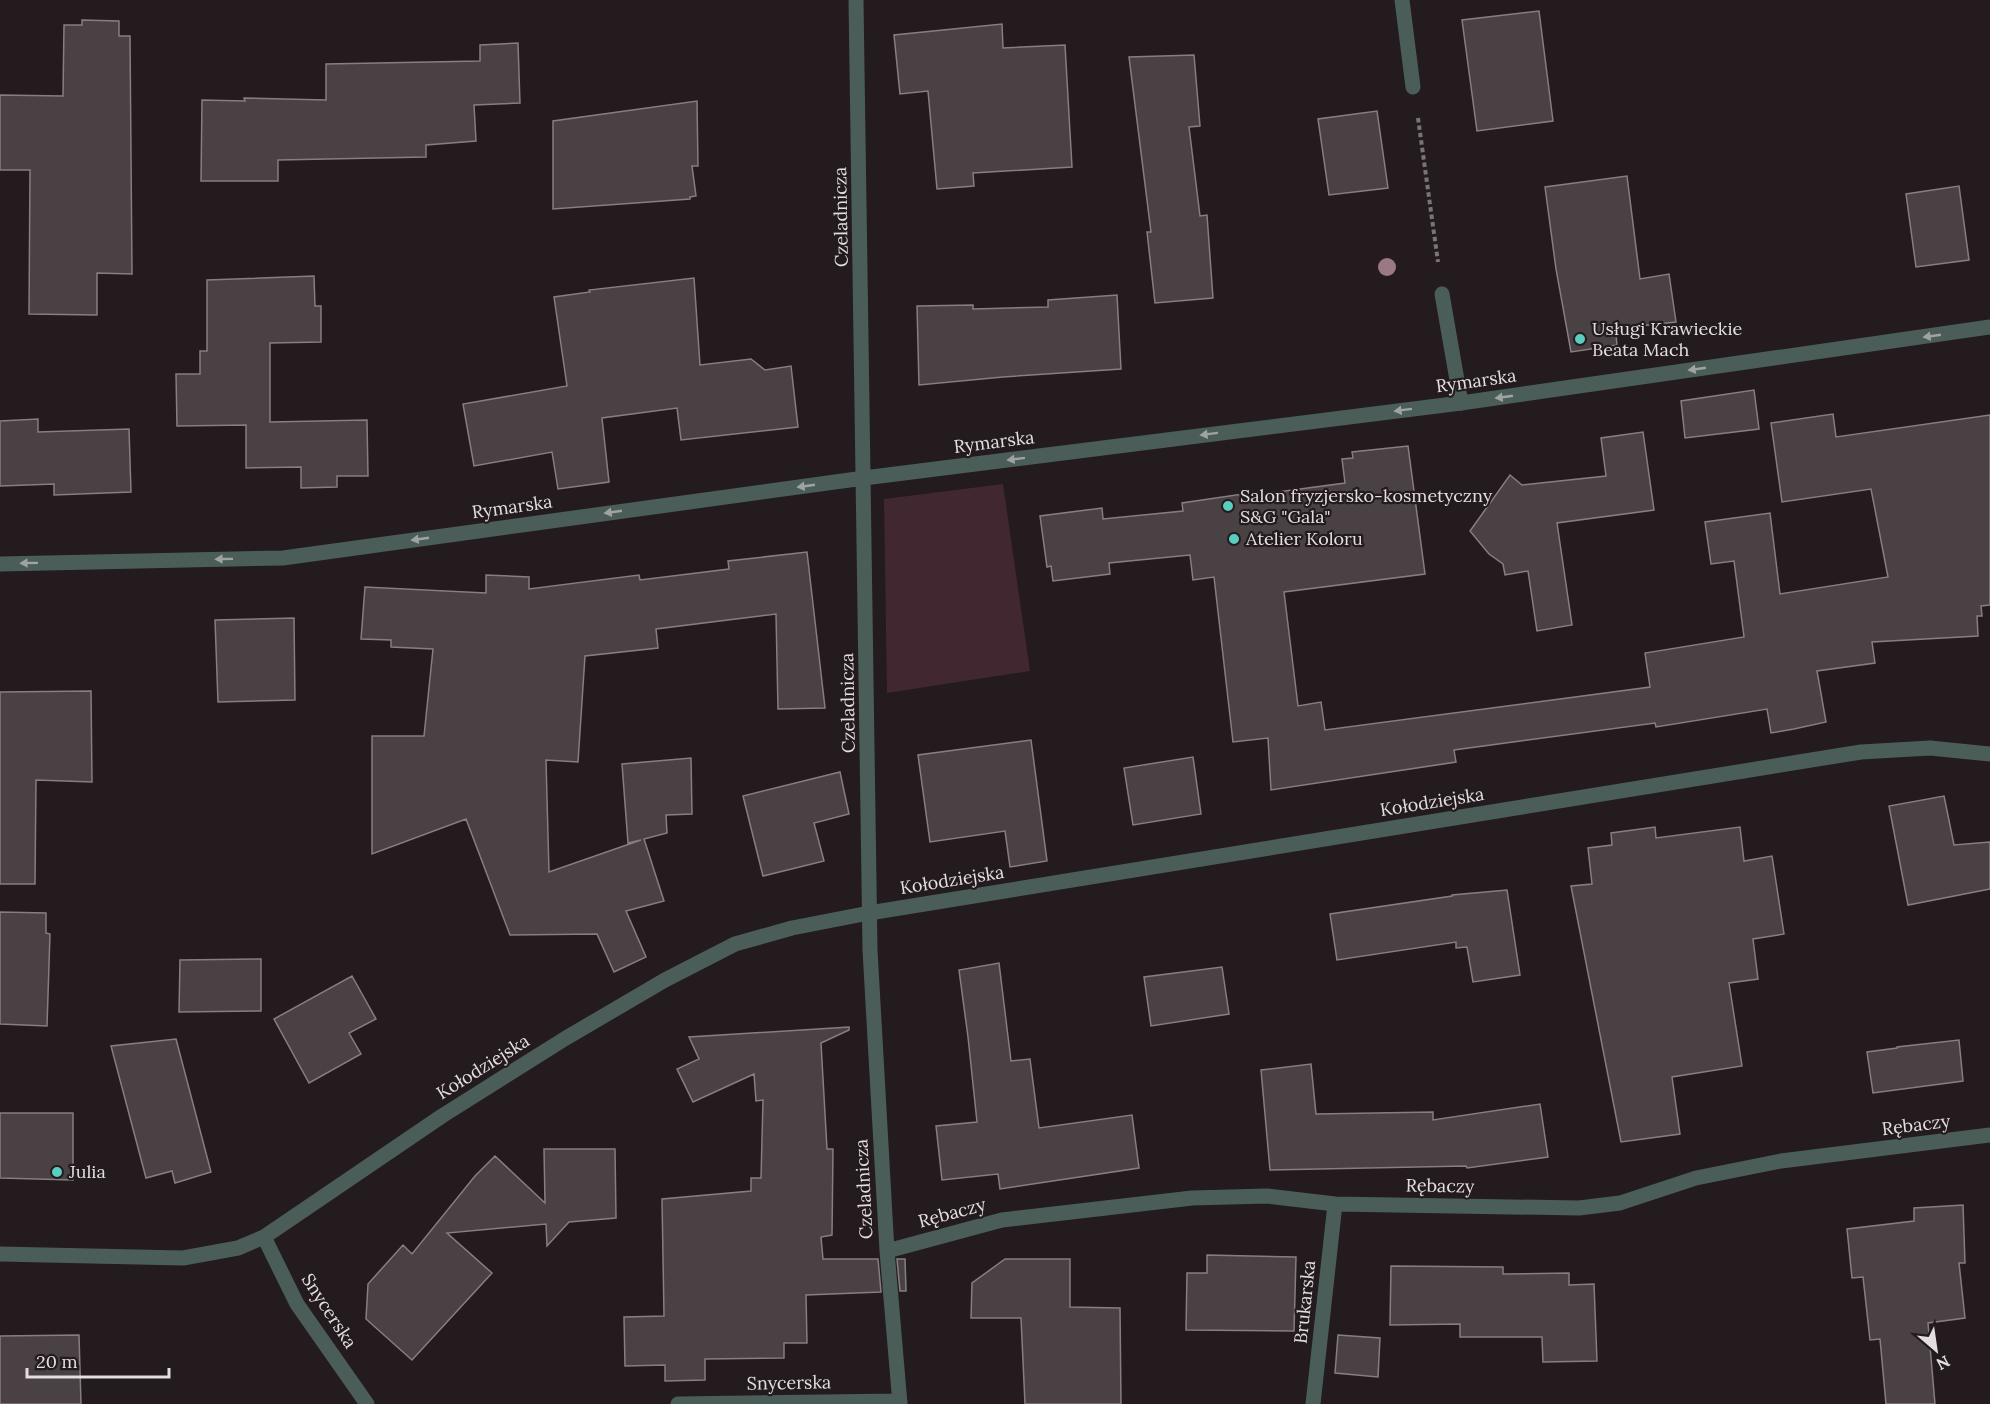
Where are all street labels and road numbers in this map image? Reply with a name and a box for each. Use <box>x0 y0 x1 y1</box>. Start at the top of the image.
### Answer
street label: Czeladnicza <box>828 167 853 267</box>
street label: Rymarska <box>1434 363 1518 398</box>
street label: Rymarska <box>952 425 1036 458</box>
street label: Rymarska <box>470 489 554 524</box>
street label: Czeladnicza <box>835 653 860 753</box>
street label: Kołodziejska <box>1378 782 1486 821</box>
street label: Kołodziejska <box>898 860 1006 899</box>
street label: Kołodziejska <box>432 1029 533 1104</box>
street label: Rębaczy <box>1880 1109 1952 1140</box>
street label: Czeladnicza <box>849 1138 878 1240</box>
street label: Rębaczy <box>1405 1173 1475 1198</box>
street label: Rębaczy <box>916 1192 989 1233</box>
street label: Brukarska <box>1289 1259 1320 1345</box>
street label: Snycerska <box>297 1269 362 1352</box>
street label: Snycerska <box>747 1370 831 1395</box>

